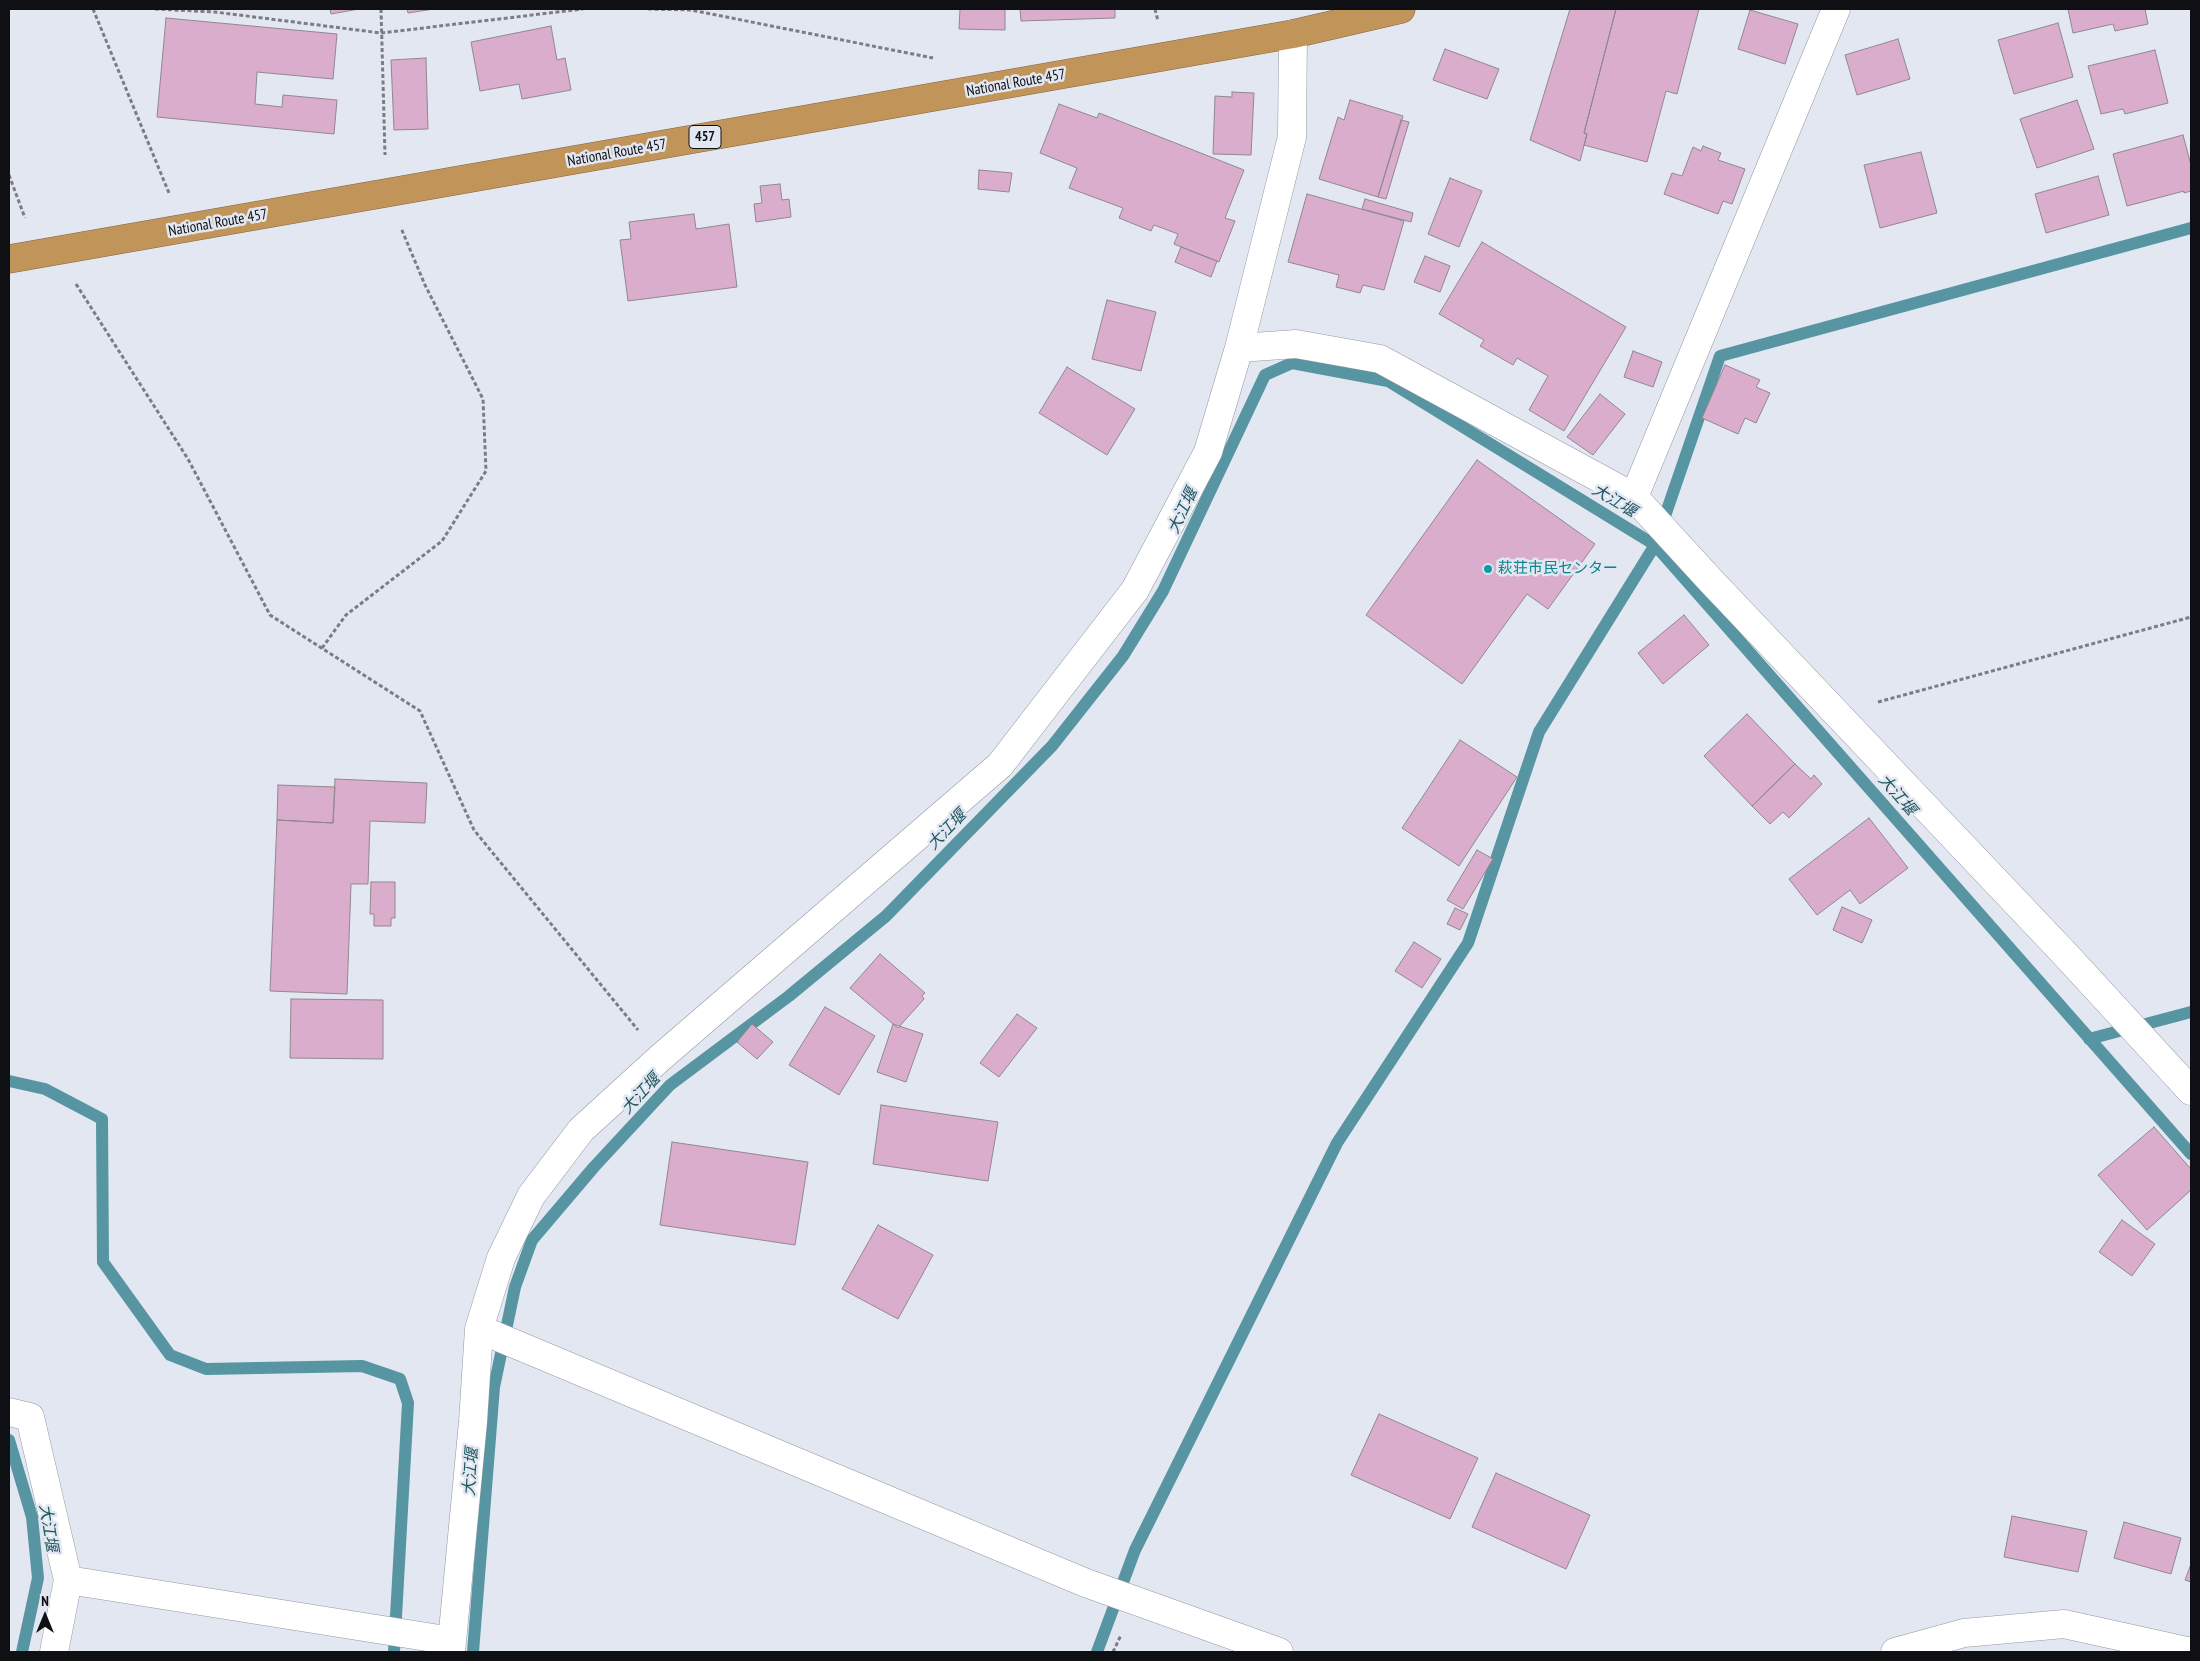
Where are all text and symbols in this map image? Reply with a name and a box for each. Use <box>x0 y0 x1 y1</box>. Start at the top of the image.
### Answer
street label: National Route 457 <box>965 65 1067 101</box>
road number: 457 <box>689 125 721 148</box>
street label: National Route 457 <box>566 135 668 171</box>
street label: National Route 457 <box>167 205 269 241</box>
water label: 大江堰 <box>1588 480 1640 522</box>
water label: 大江堰 <box>1164 485 1202 537</box>
place label: 萩荘市民センター <box>1498 560 1618 578</box>
marker: 萩荘市民センター <box>1482 563 1494 575</box>
water label: 大江堰 <box>1874 771 1920 819</box>
water label: 大江堰 <box>923 806 971 854</box>
water label: 大江堰 <box>618 1070 664 1118</box>
water label: 大江堰 <box>460 1447 482 1497</box>
water label: 大江堰 <box>35 1503 61 1553</box>
north arrow <box>20 1591 70 1641</box>
text: N <box>41 1592 49 1610</box>

